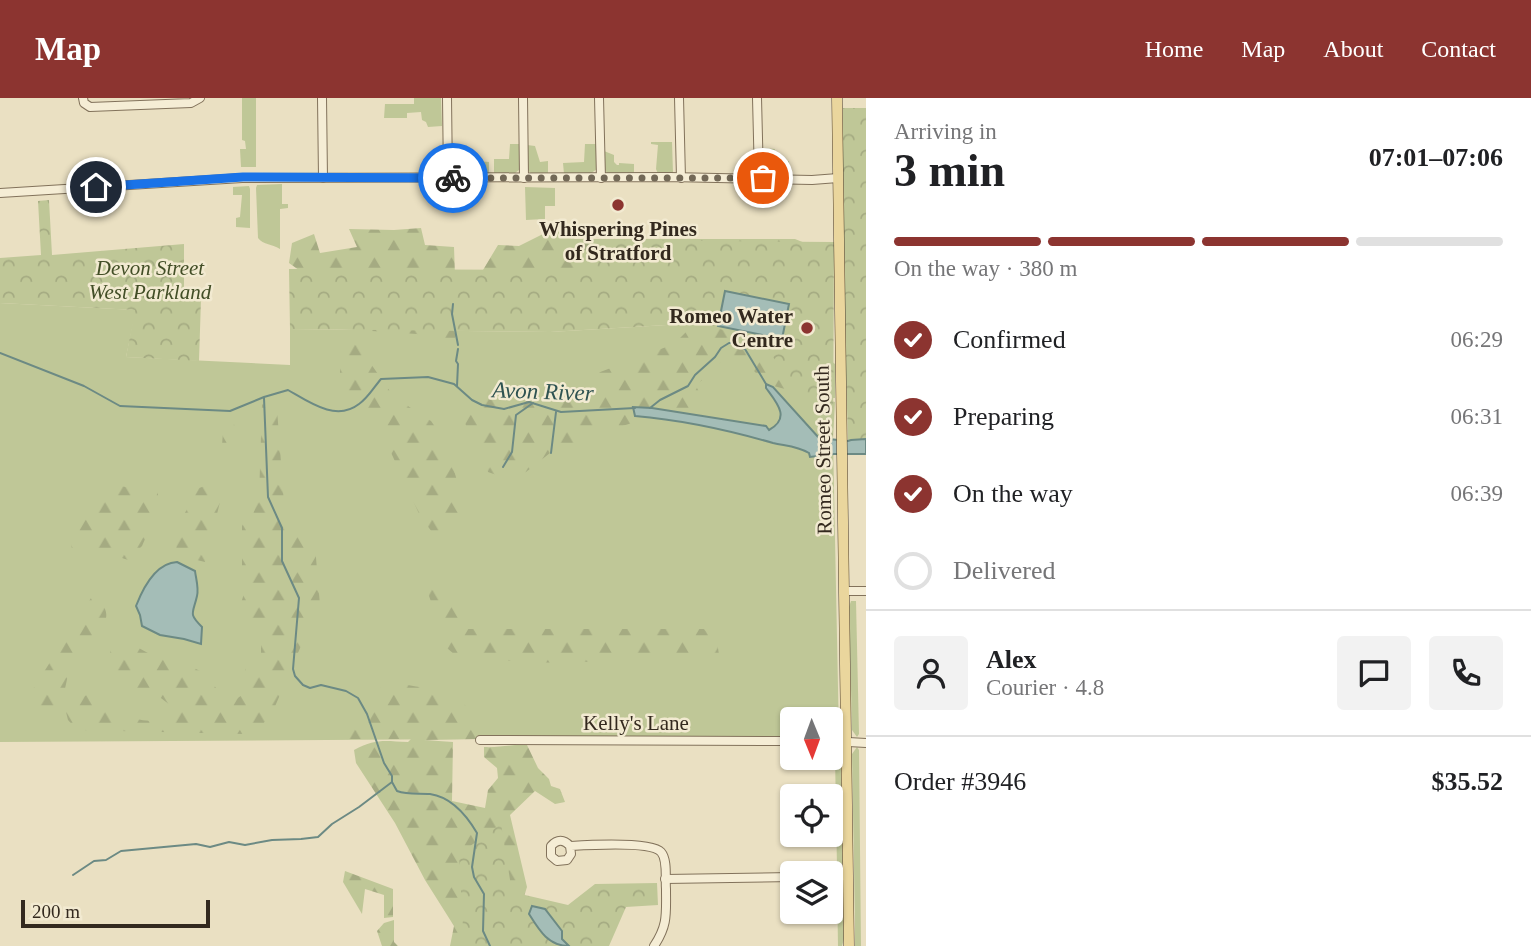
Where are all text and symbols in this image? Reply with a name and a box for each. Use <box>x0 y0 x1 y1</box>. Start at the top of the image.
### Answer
text: Map <box>35 31 101 67</box>
text: Home <box>1145 36 1203 62</box>
text: Map <box>1241 36 1285 62</box>
text: About <box>1323 36 1383 62</box>
text: Contact <box>1421 36 1496 62</box>
text: Arriving in <box>894 119 997 144</box>
courier <box>418 143 488 213</box>
text: 07:01–07:06 <box>1369 143 1503 172</box>
text: 3 min <box>894 145 1005 196</box>
pin <box>733 148 793 208</box>
pin <box>66 157 126 217</box>
icon: bike <box>434 159 472 197</box>
icon: bag <box>744 159 782 197</box>
icon: home <box>77 168 115 206</box>
marker: Whispering Pines of Stratford <box>610 197 626 213</box>
place label: Whispering Pines of Stratford <box>539 217 697 265</box>
park label: Devon Street West Parkland <box>89 256 212 304</box>
text: On the way · 380 m <box>894 256 1077 281</box>
place label: Romeo Water Centre <box>669 304 793 352</box>
marker: Romeo Water Centre <box>799 320 815 336</box>
icon: check <box>894 321 932 359</box>
text: Confirmed <box>953 325 1066 354</box>
text: 06:29 <box>1451 327 1503 352</box>
street label: Romeo Street South <box>810 365 836 535</box>
water label: Avon River <box>490 377 595 406</box>
icon: check <box>894 398 932 436</box>
text: Preparing <box>953 402 1054 431</box>
text: 06:31 <box>1451 404 1503 429</box>
icon: check <box>894 475 932 513</box>
text: On the way <box>953 479 1073 508</box>
text: 06:39 <box>1451 481 1503 506</box>
text: Delivered <box>953 556 1056 585</box>
button: person <box>894 636 968 710</box>
button: chat <box>1337 636 1411 710</box>
button: phone <box>1429 636 1503 710</box>
text: Alex <box>986 645 1037 674</box>
text: Courier · 4.8 <box>986 675 1104 700</box>
north arrow <box>780 707 844 770</box>
map controls <box>780 707 843 924</box>
street label: Kelly's Lane <box>583 711 689 735</box>
text: Order #3946 <box>894 767 1026 796</box>
text: $35.52 <box>1432 767 1503 796</box>
button: locate <box>780 784 843 847</box>
button: layers <box>780 861 843 924</box>
scale bar <box>21 897 210 929</box>
text: 200 m <box>32 901 80 922</box>

